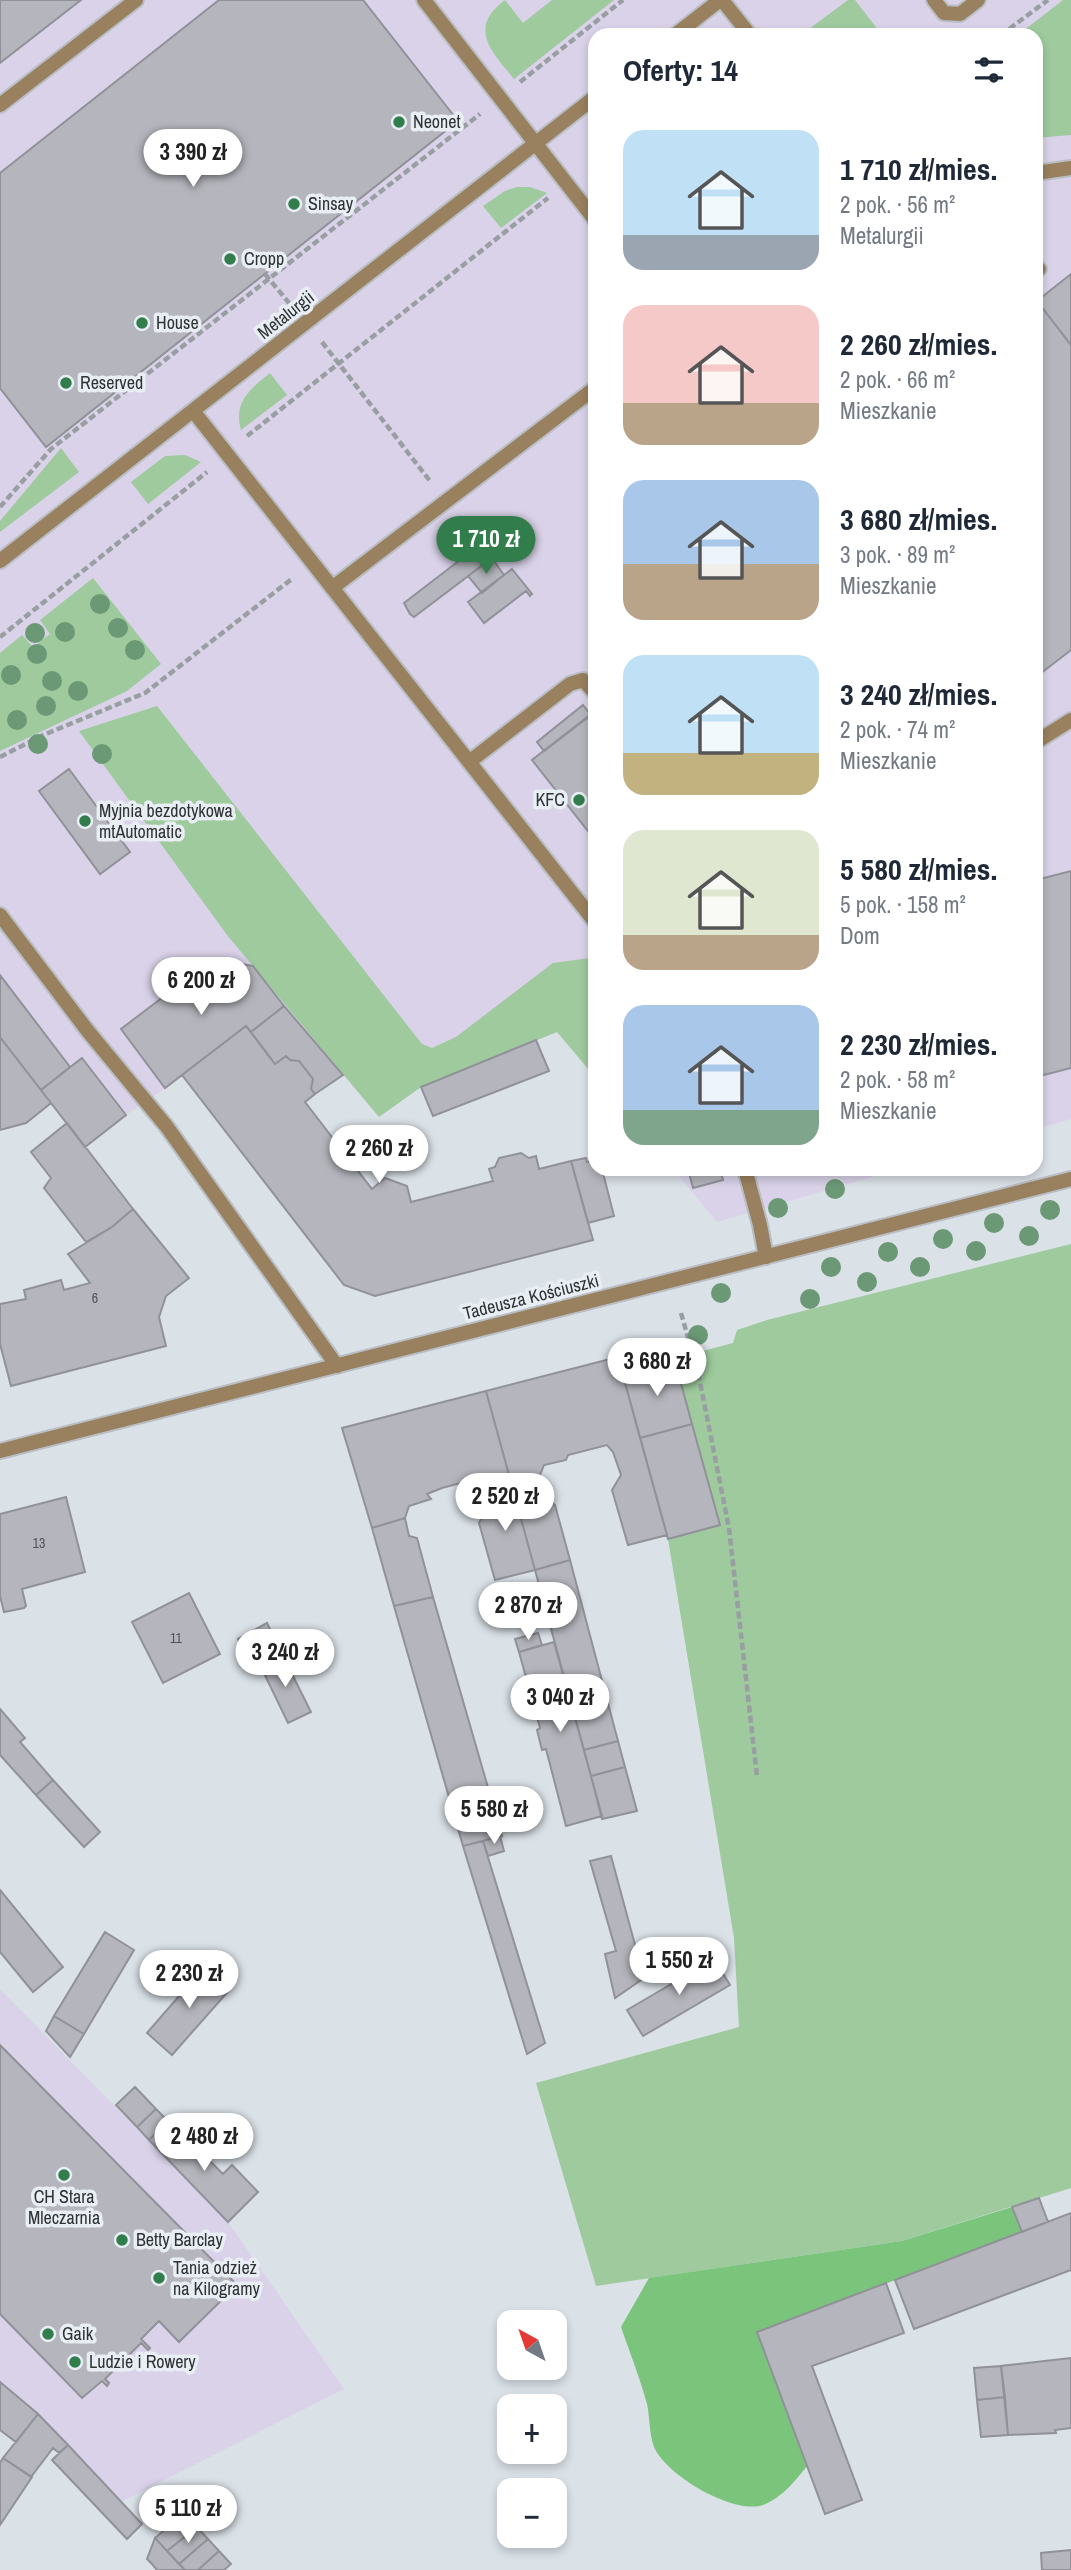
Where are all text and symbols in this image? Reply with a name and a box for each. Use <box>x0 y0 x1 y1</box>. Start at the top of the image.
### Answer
text: Oferty: 14 <box>623 50 738 90</box>
icon: filters <box>970 51 1008 89</box>
place label: Neonet <box>413 109 461 134</box>
marker: Neonet <box>391 114 407 130</box>
pin: 3 390 zł <box>121 130 265 189</box>
text: 3 390 zł <box>159 136 227 167</box>
text: 1 710 zł/mies. <box>840 149 997 189</box>
icon: home <box>679 158 763 242</box>
text: 2 pok. · 56 m² <box>840 189 955 220</box>
place label: Sinsay <box>308 191 354 216</box>
marker: Sinsay <box>286 196 302 212</box>
text: Metalurgii <box>840 220 924 251</box>
place label: Cropp <box>244 246 284 271</box>
marker: Cropp <box>222 251 238 267</box>
street label: Metalurgii <box>252 285 319 345</box>
place label: House <box>156 310 199 335</box>
marker: House <box>134 315 150 331</box>
text: 2 260 zł/mies. <box>840 324 997 364</box>
icon: home <box>679 333 763 417</box>
text: 2 pok. · 66 m² <box>840 364 955 395</box>
place label: Reserved <box>80 370 143 395</box>
marker: Reserved <box>58 375 74 391</box>
text: Mieszkanie <box>840 395 936 426</box>
text: 3 680 zł/mies. <box>840 499 997 539</box>
icon: home <box>679 508 763 592</box>
pin: 1 710 zł <box>414 516 558 576</box>
text: 1 710 zł <box>452 523 520 554</box>
text: 3 pok. · 89 m² <box>840 539 955 570</box>
text: Mieszkanie <box>840 570 936 601</box>
text: 3 240 zł/mies. <box>840 674 997 714</box>
icon: home <box>679 683 763 767</box>
text: 2 pok. · 74 m² <box>840 714 955 745</box>
text: Mieszkanie <box>840 745 936 776</box>
place label: KFC <box>535 787 565 812</box>
marker: KFC <box>571 792 587 808</box>
place label: Myjnia bezdotykowa mtAutomatic <box>99 798 233 844</box>
marker: Myjnia bezdotykowa mtAutomatic <box>77 813 93 829</box>
text: 5 580 zł/mies. <box>840 849 997 889</box>
icon: home <box>679 858 763 942</box>
text: 5 pok. · 158 m² <box>840 889 966 920</box>
text: Dom <box>840 920 880 951</box>
pin: 6 200 zł <box>129 958 273 1017</box>
text: 6 200 zł <box>167 964 235 995</box>
text: 2 230 zł/mies. <box>840 1024 997 1064</box>
icon: home <box>679 1033 763 1117</box>
text: 2 pok. · 58 m² <box>840 1064 955 1095</box>
text: Mieszkanie <box>840 1095 936 1126</box>
pin: 2 260 zł <box>307 1126 451 1185</box>
text: 2 260 zł <box>345 1132 413 1163</box>
street label: Tadeusza Kościuszki <box>460 1268 601 1325</box>
house number: 6 <box>92 1289 98 1307</box>
pin: 3 680 zł <box>585 1338 729 1398</box>
text: 3 680 zł <box>623 1345 691 1376</box>
pin: 2 520 zł <box>433 1474 577 1533</box>
text: 2 520 zł <box>471 1480 539 1511</box>
house number: 13 <box>33 1534 45 1552</box>
pin: 2 870 zł <box>456 1582 600 1642</box>
text: 2 870 zł <box>494 1589 562 1620</box>
house number: 11 <box>170 1629 183 1647</box>
pin: 3 240 zł <box>213 1630 357 1689</box>
text: 3 240 zł <box>251 1636 319 1667</box>
pin: 3 040 zł <box>488 1674 632 1734</box>
text: 3 040 zł <box>526 1681 594 1712</box>
pin: 5 580 zł <box>422 1786 566 1846</box>
text: 5 580 zł <box>460 1793 528 1824</box>
pin: 1 550 zł <box>607 1938 751 1997</box>
text: 1 550 zł <box>645 1944 713 1975</box>
pin: 2 230 zł <box>117 1951 261 2010</box>
text: 2 230 zł <box>155 1957 223 1988</box>
pin: 2 480 zł <box>132 2114 276 2173</box>
text: 2 480 zł <box>170 2120 238 2151</box>
marker: CH Stara Mleczarnia <box>56 2167 72 2183</box>
place label: CH Stara Mleczarnia <box>28 2184 100 2230</box>
place label: Betty Barclay <box>136 2227 224 2252</box>
marker: Betty Barclay <box>114 2232 130 2248</box>
place label: Tania odzież na Kilogramy <box>173 2255 261 2301</box>
marker: Tania odzież na Kilogramy <box>151 2270 167 2286</box>
north arrow <box>497 2310 567 2380</box>
map controls <box>497 2310 567 2548</box>
place label: Gaik <box>62 2321 94 2346</box>
marker: Gaik <box>40 2326 56 2342</box>
place label: Ludzie i Rowery <box>89 2349 196 2374</box>
marker: Ludzie i Rowery <box>67 2354 83 2370</box>
button: + <box>497 2394 567 2464</box>
button: − <box>497 2478 567 2548</box>
pin: 5 110 zł <box>116 2486 260 2545</box>
text: 5 110 zł <box>155 2492 221 2523</box>

